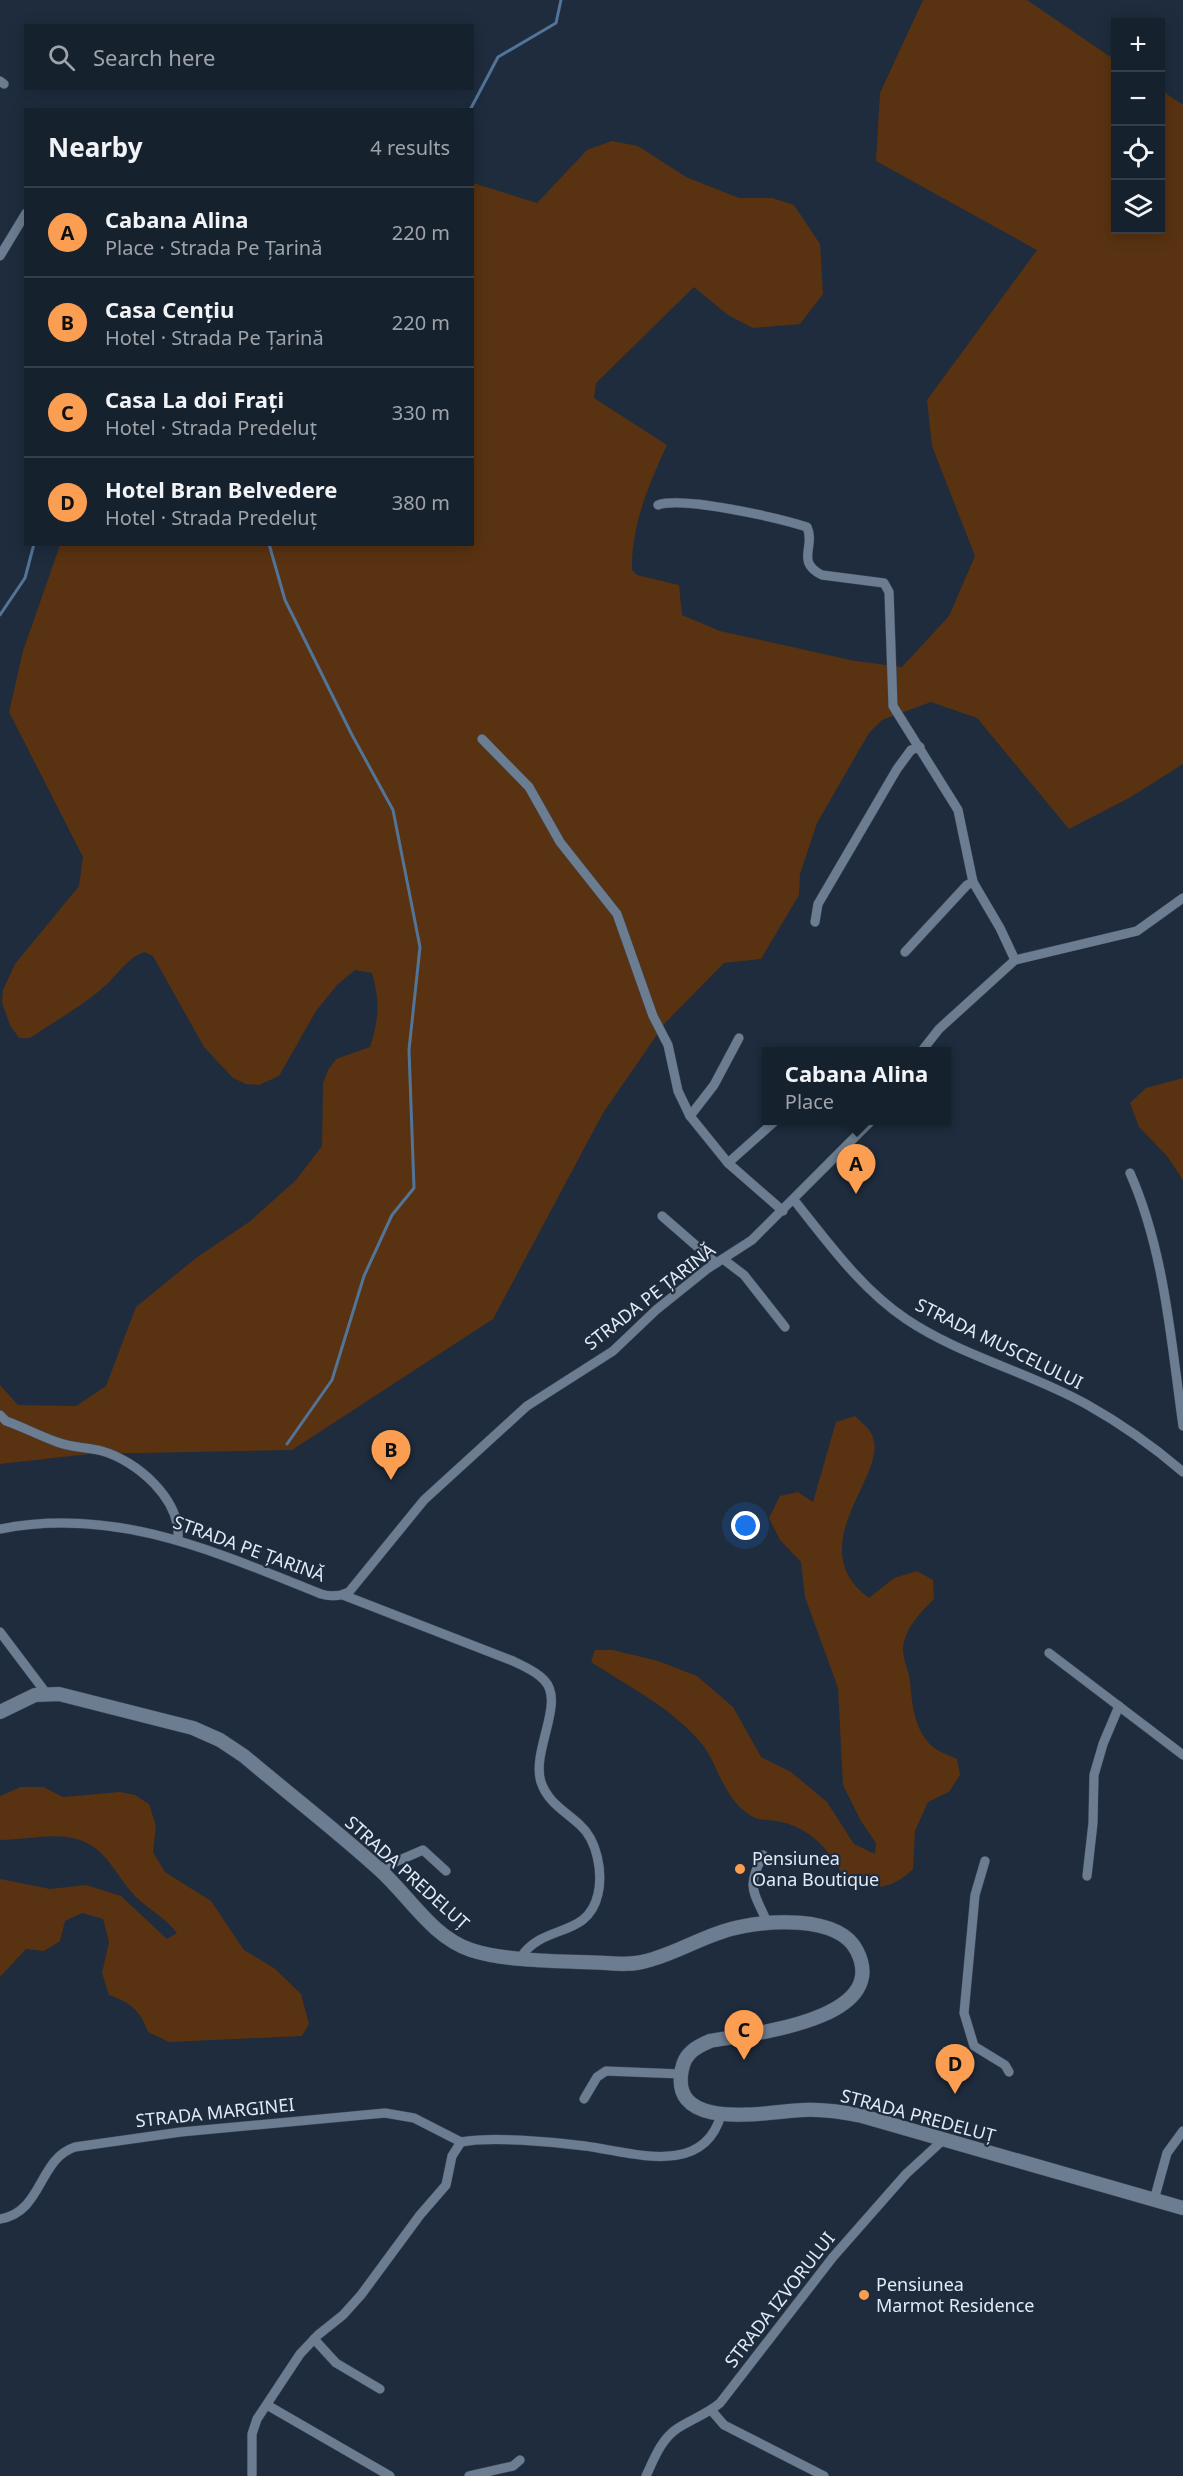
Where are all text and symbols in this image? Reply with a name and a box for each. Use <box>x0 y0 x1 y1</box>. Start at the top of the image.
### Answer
map controls <box>1111 18 1165 234</box>
button: + <box>1111 18 1165 72</box>
search box <box>24 24 474 90</box>
icon: search <box>45 41 78 74</box>
text: Search here <box>93 42 215 72</box>
button: − <box>1111 72 1165 126</box>
button: locate <box>1111 126 1165 180</box>
text: Nearby <box>48 129 143 165</box>
text: 4 results <box>370 134 450 161</box>
button: layers <box>1111 180 1165 234</box>
text: Cabana Alina <box>105 204 248 234</box>
text: A <box>61 219 74 246</box>
text: 220 m <box>392 219 450 246</box>
text: Place · Strada Pe Țarină <box>105 234 322 261</box>
text: Casa Cențiu <box>105 294 234 324</box>
text: B <box>61 309 74 336</box>
text: 220 m <box>392 309 450 336</box>
text: Hotel · Strada Pe Țarină <box>105 324 324 351</box>
text: Casa La doi Frați <box>105 384 284 414</box>
text: C <box>61 399 74 426</box>
text: 330 m <box>392 399 450 426</box>
text: Hotel · Strada Predeluț <box>105 414 317 441</box>
text: Hotel Bran Belvedere <box>105 474 337 504</box>
text: D <box>60 489 75 516</box>
text: 380 m <box>392 489 450 516</box>
text: Hotel · Strada Predeluț <box>105 504 317 531</box>
popup <box>762 1047 951 1125</box>
text: Cabana Alina <box>785 1058 928 1088</box>
text: Place <box>785 1088 834 1115</box>
pin: A <box>836 1144 876 1194</box>
street label: STRADA PE ȚARINĂ <box>579 1237 720 1355</box>
street label: STRADA MUSCELULUI <box>912 1292 1087 1394</box>
pin: B <box>372 1430 410 1480</box>
street label: STRADA PE ȚARINĂ <box>170 1509 329 1587</box>
your location <box>731 1511 760 1540</box>
street label: STRADA PREDELUȚ <box>340 1810 475 1934</box>
place label: Pensiunea Oana Boutique <box>752 1846 879 1891</box>
marker: Pensiunea Oana Boutique <box>733 1862 747 1876</box>
pin: C <box>724 2010 764 2060</box>
pin: D <box>936 2044 974 2094</box>
street label: STRADA PREDELUȚ <box>838 2083 998 2147</box>
street label: STRADA MARGINEI <box>134 2092 296 2132</box>
street label: STRADA IZVORULUI <box>719 2227 840 2372</box>
place label: Pensiunea Marmot Residence <box>876 2272 1035 2317</box>
marker: Pensiunea Marmot Residence <box>857 2288 871 2302</box>

